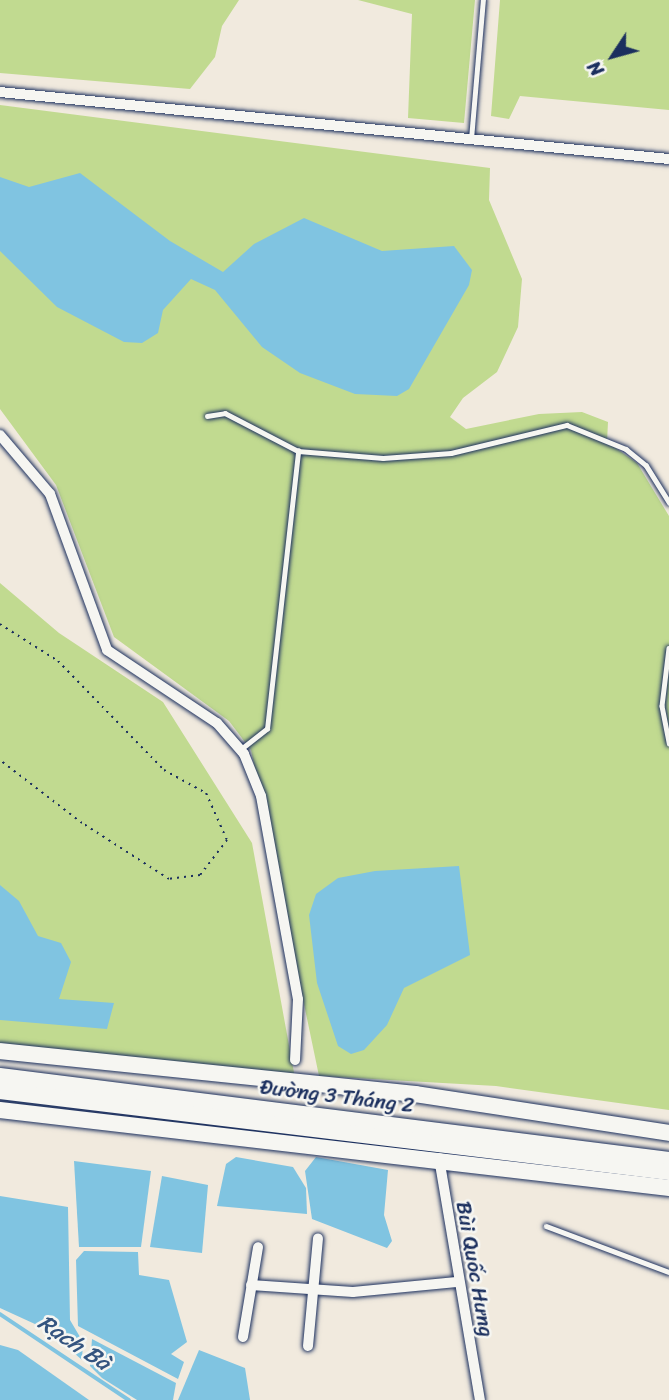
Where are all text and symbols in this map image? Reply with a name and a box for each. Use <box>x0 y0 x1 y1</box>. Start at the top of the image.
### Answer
north arrow <box>578 21 648 91</box>
text: N <box>578 54 613 84</box>
street label: Đường 3 Tháng 2 <box>258 1074 416 1118</box>
street label: Bùi Quốc Hưng <box>451 1199 499 1339</box>
water label: Rạch Bà <box>33 1309 115 1377</box>

